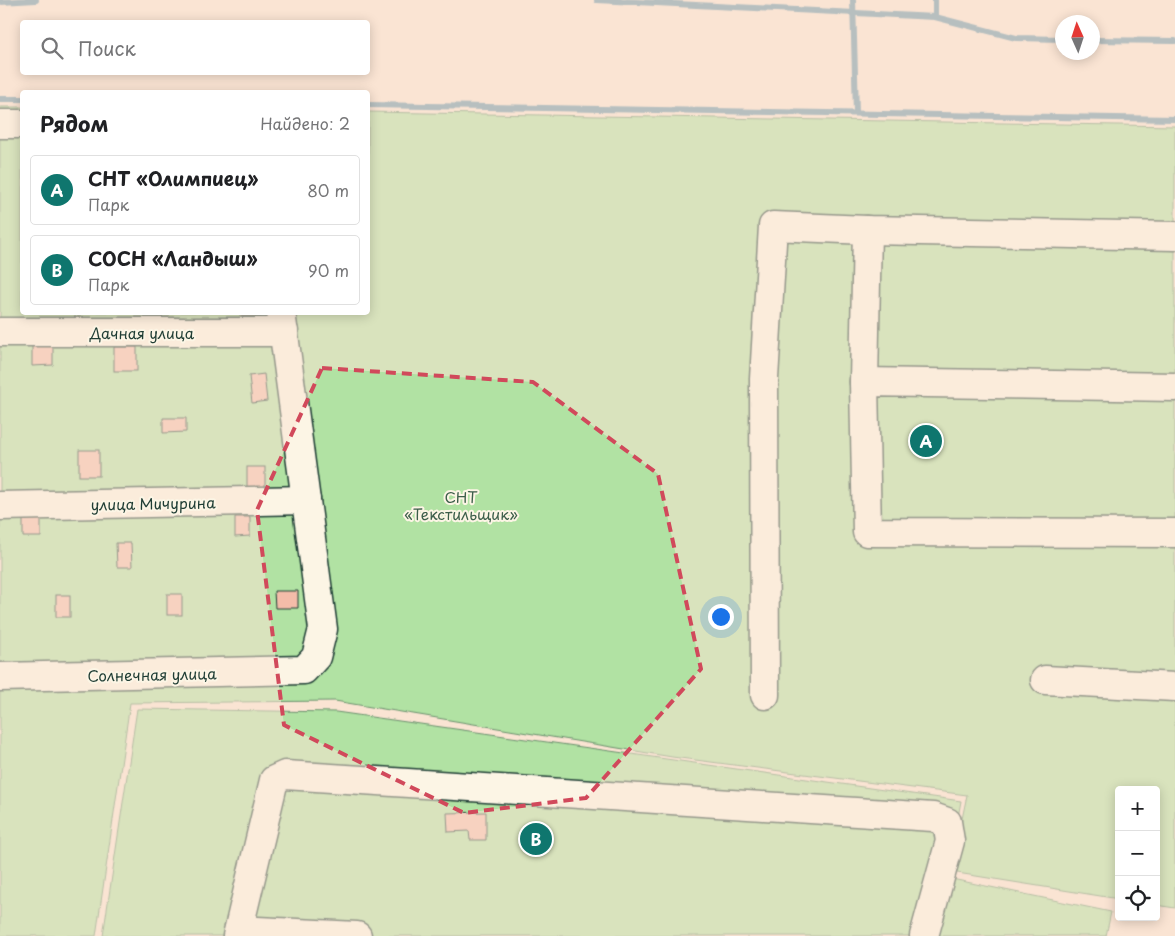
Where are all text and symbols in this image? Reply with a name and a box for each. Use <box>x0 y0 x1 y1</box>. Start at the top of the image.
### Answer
north arrow <box>1055 15 1100 60</box>
search box <box>20 20 370 75</box>
icon: search <box>38 34 66 62</box>
text: Поиск <box>78 34 136 62</box>
text: Рядом <box>40 107 108 139</box>
text: Найдено: 2 <box>260 111 350 135</box>
text: СНТ «Олимпиец» <box>88 164 258 192</box>
text: A <box>51 178 63 202</box>
text: 80 m <box>307 178 349 202</box>
text: Парк <box>88 192 129 216</box>
text: СОСН «Ландыш» <box>88 244 258 272</box>
text: B <box>52 258 62 282</box>
text: 90 m <box>308 258 349 282</box>
text: Парк <box>88 272 129 296</box>
street label: Дачная улица <box>89 321 195 344</box>
pin: A <box>910 422 942 460</box>
park label: СНТ «Текстильщик» <box>404 485 518 525</box>
street label: улица Мичурина <box>90 490 216 516</box>
your location <box>708 604 734 630</box>
street label: Солнечная улица <box>87 661 217 687</box>
map controls <box>1115 786 1160 921</box>
button: + <box>1115 786 1160 831</box>
pin: B <box>520 820 552 858</box>
button: − <box>1115 831 1160 876</box>
button: locate <box>1115 876 1160 921</box>

